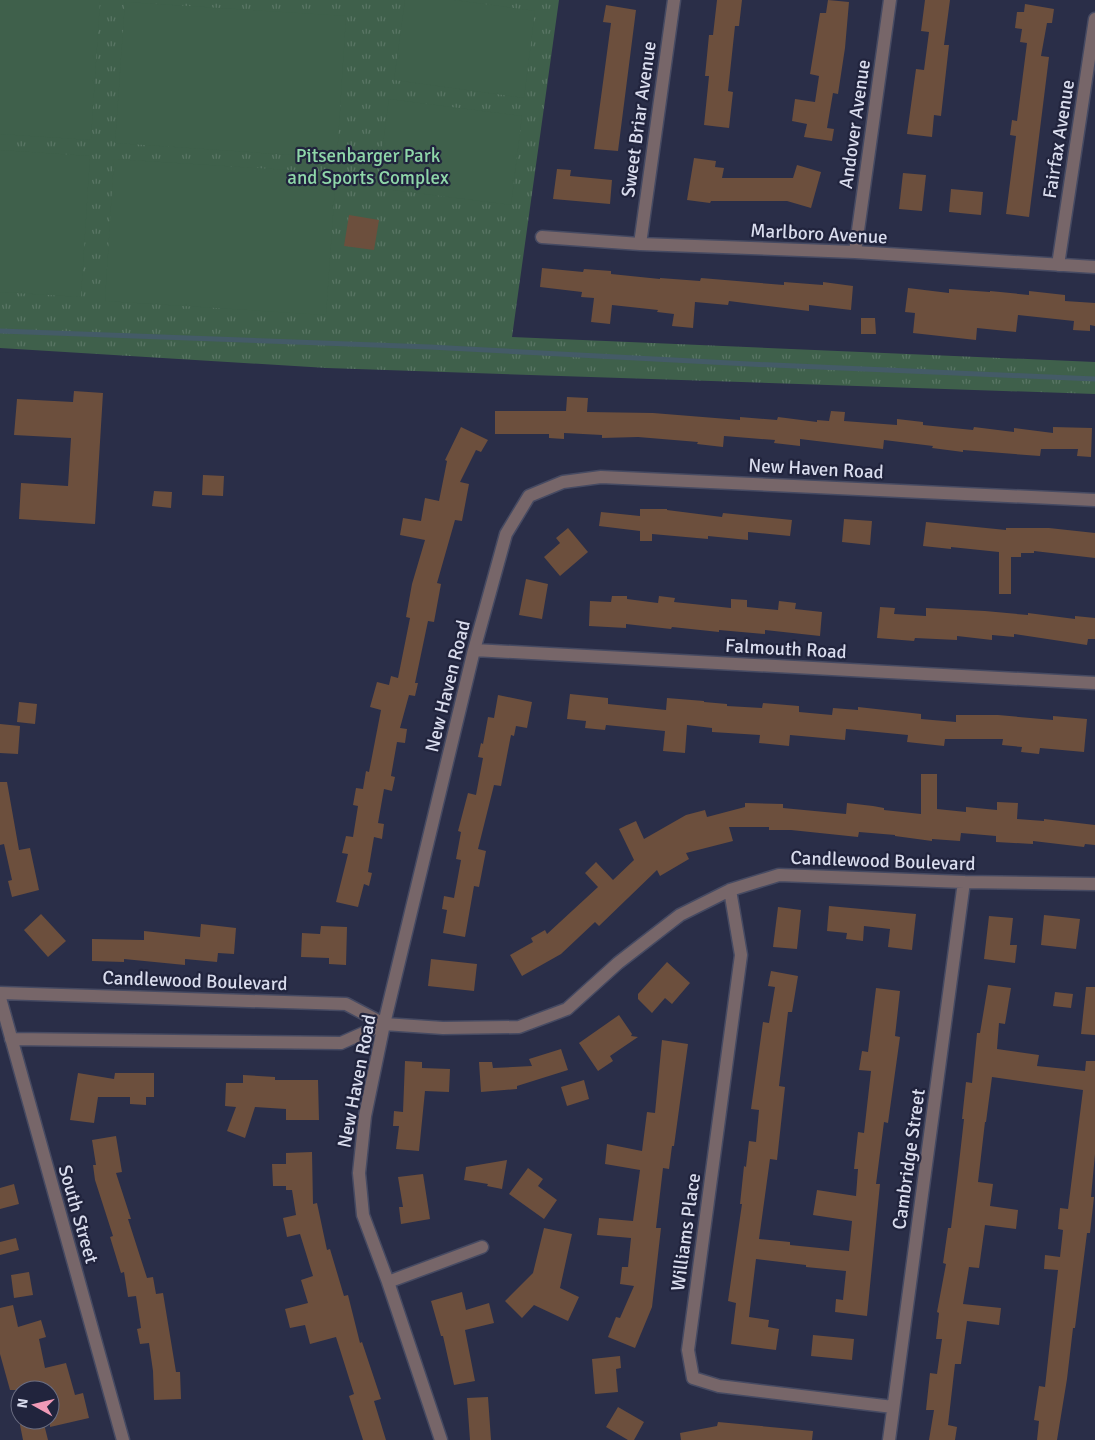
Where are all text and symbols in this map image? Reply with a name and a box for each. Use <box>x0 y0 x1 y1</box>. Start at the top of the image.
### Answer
street label: Sweet Briar Avenue <box>616 39 662 199</box>
street label: Andover Avenue <box>834 58 876 190</box>
street label: Fairfax Avenue <box>1038 78 1080 200</box>
park label: Pitsenbarger Park and Sports Complex <box>287 144 449 190</box>
street label: Marlboro Avenue <box>750 218 888 250</box>
street label: New Haven Road <box>748 453 884 485</box>
street label: New Haven Road <box>420 618 476 755</box>
street label: Falmouth Road <box>725 634 847 664</box>
street label: Candlewood Boulevard <box>790 846 976 876</box>
street label: Candlewood Boulevard <box>102 966 288 996</box>
street label: New Haven Road <box>332 1012 382 1150</box>
street label: Cambridge Street <box>887 1087 931 1231</box>
street label: South Street <box>53 1162 104 1267</box>
street label: Williams Place <box>666 1172 706 1293</box>
north arrow <box>10 1380 60 1430</box>
text: N <box>14 1397 32 1409</box>

